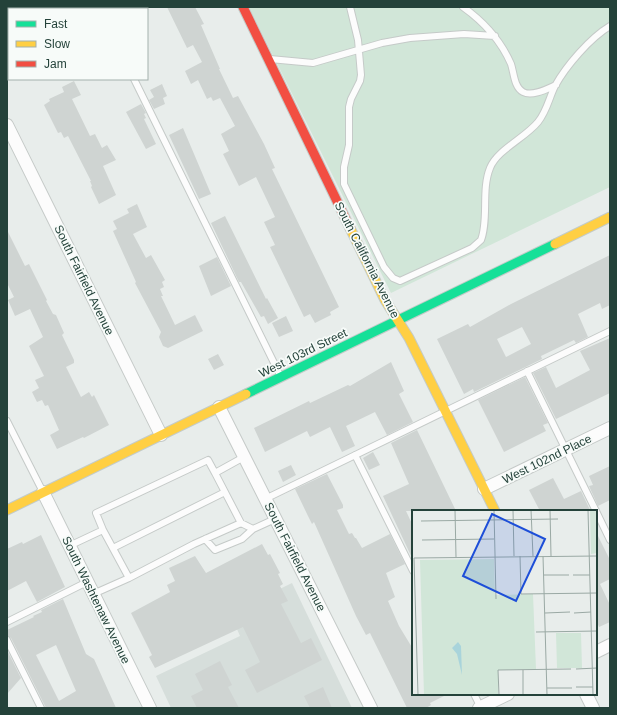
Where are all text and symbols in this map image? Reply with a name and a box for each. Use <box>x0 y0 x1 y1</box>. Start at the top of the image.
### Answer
legend <box>8 8 148 80</box>
text: Fast <box>44 17 68 31</box>
text: Slow <box>44 37 70 51</box>
text: Jam <box>44 57 67 71</box>
street label: South California Avenue <box>332 200 403 321</box>
street label: South Fairfield Avenue <box>51 223 117 338</box>
street label: West 103rd Street <box>257 325 350 380</box>
street label: West 102nd Place <box>500 431 594 487</box>
street label: South Fairfield Avenue <box>261 500 329 614</box>
inset map <box>412 510 597 695</box>
street label: South Washtenaw Avenue <box>59 534 133 666</box>

